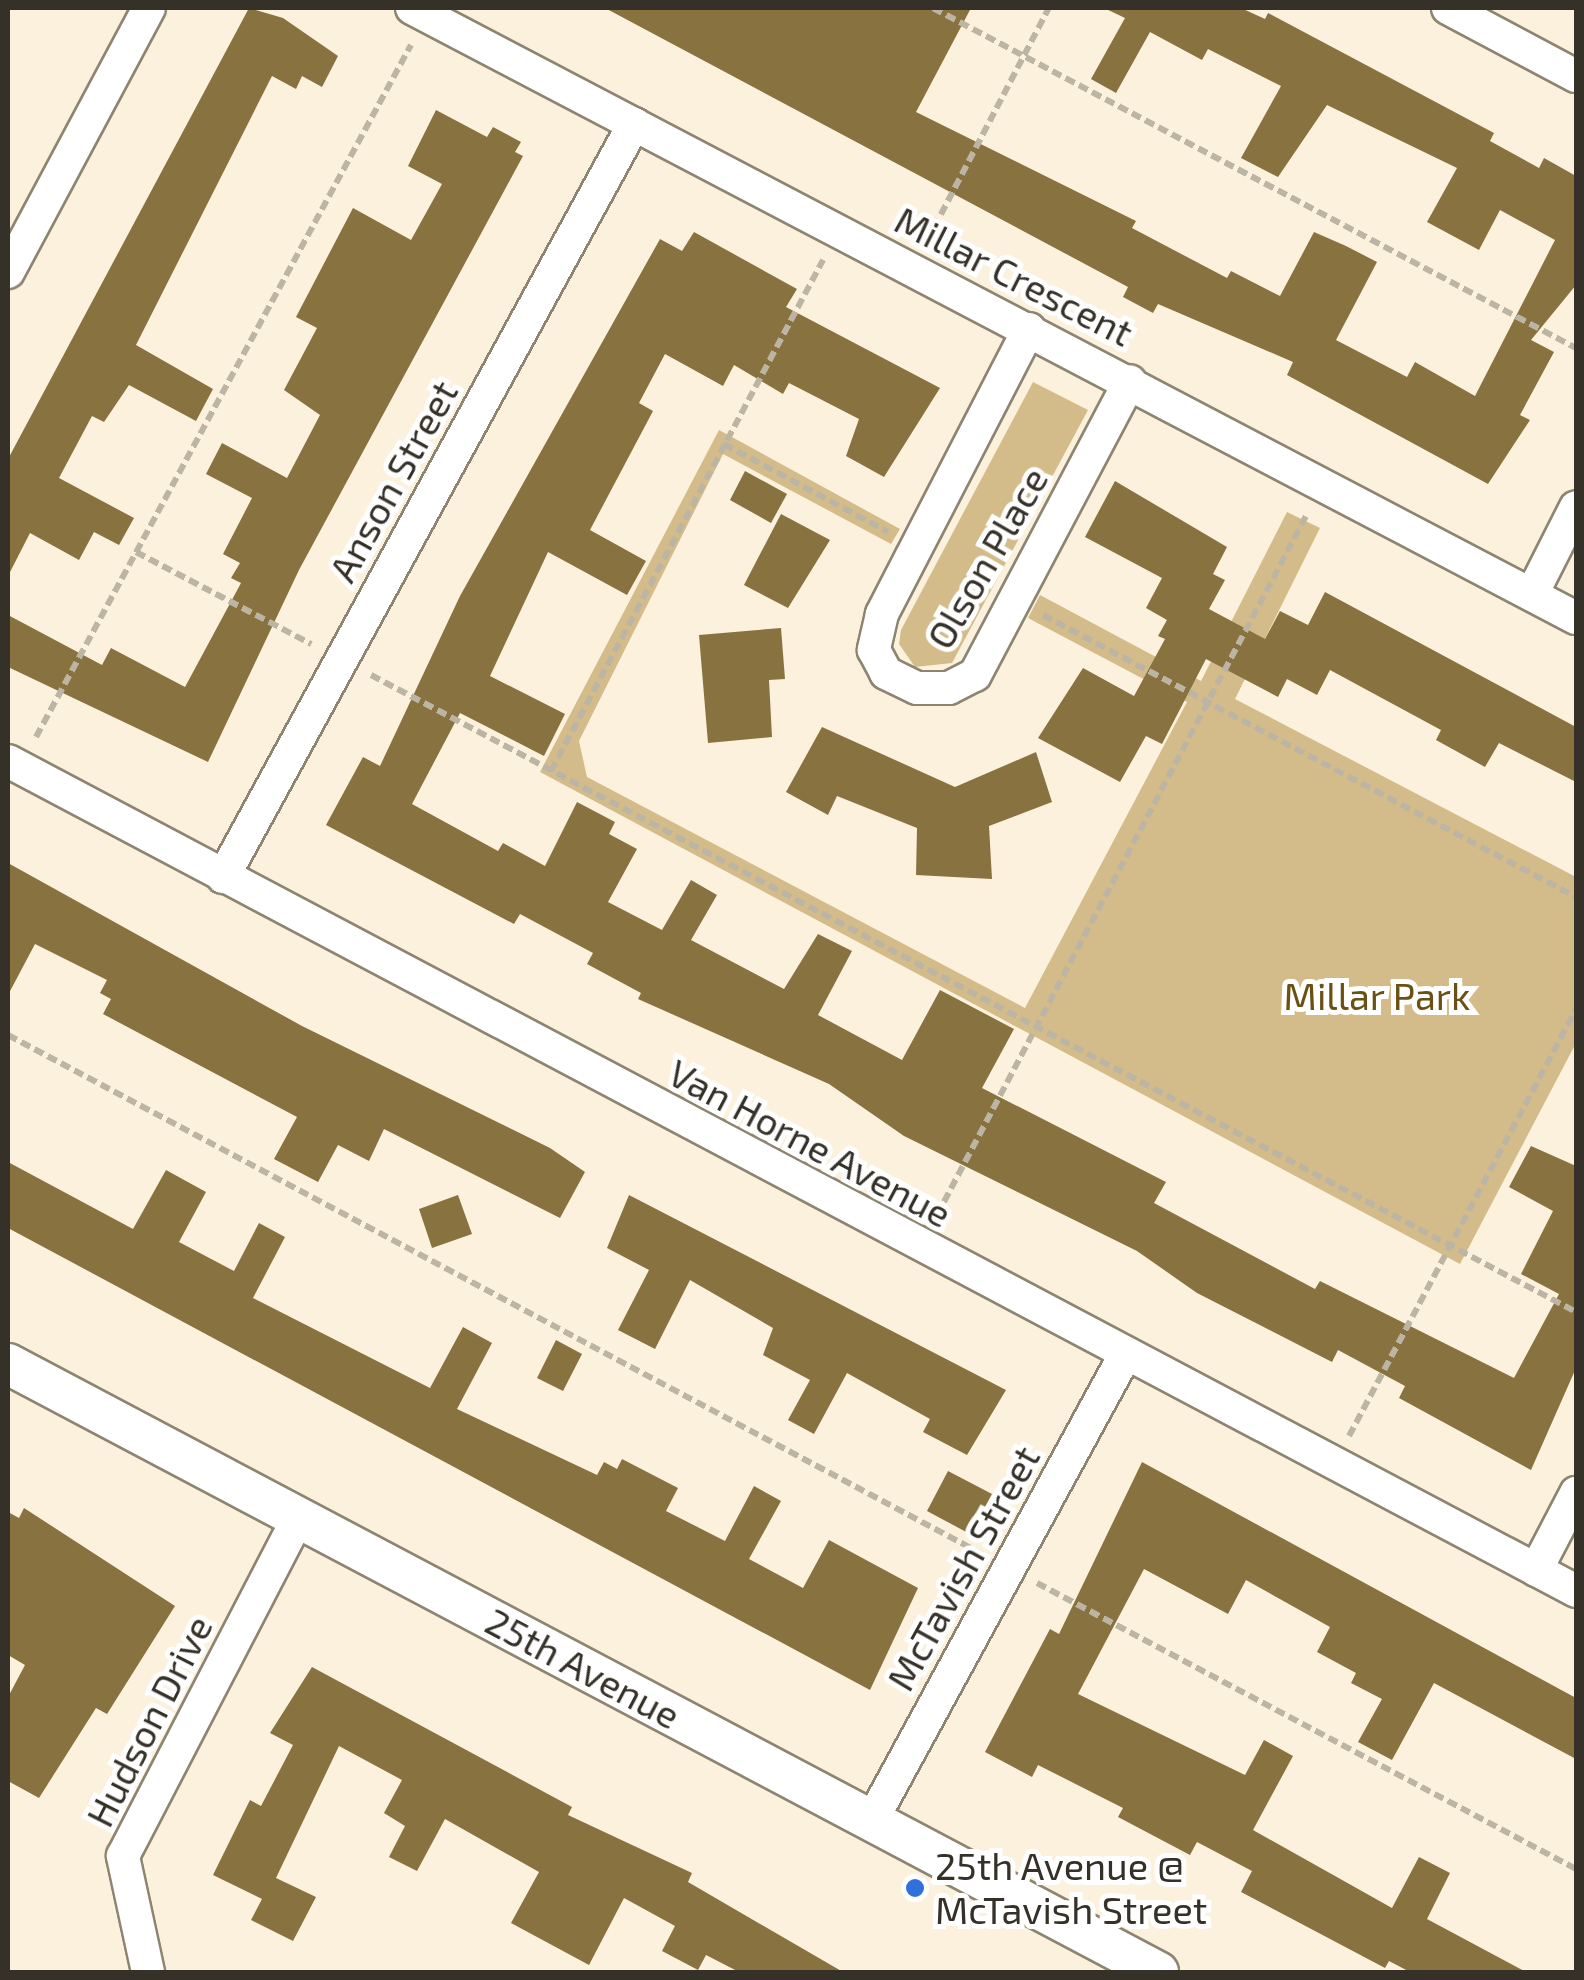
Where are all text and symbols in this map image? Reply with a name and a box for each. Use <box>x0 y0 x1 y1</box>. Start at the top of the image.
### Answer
street label: Millar Crescent <box>887 196 1141 356</box>
street label: Anson Street <box>319 373 467 589</box>
street label: Olson Place <box>917 459 1057 657</box>
park label: Millar Park <box>1283 973 1471 1019</box>
street label: Van Horne Avenue <box>661 1049 959 1237</box>
street label: McTavish Street <box>877 1438 1049 1698</box>
street label: 25th Avenue <box>478 1598 688 1738</box>
street label: Hudson Drive <box>76 1608 222 1834</box>
place label: 25th Avenue @ McTavish Street <box>935 1843 1207 1932</box>
marker: 25th Avenue @ McTavish Street <box>904 1877 926 1899</box>

